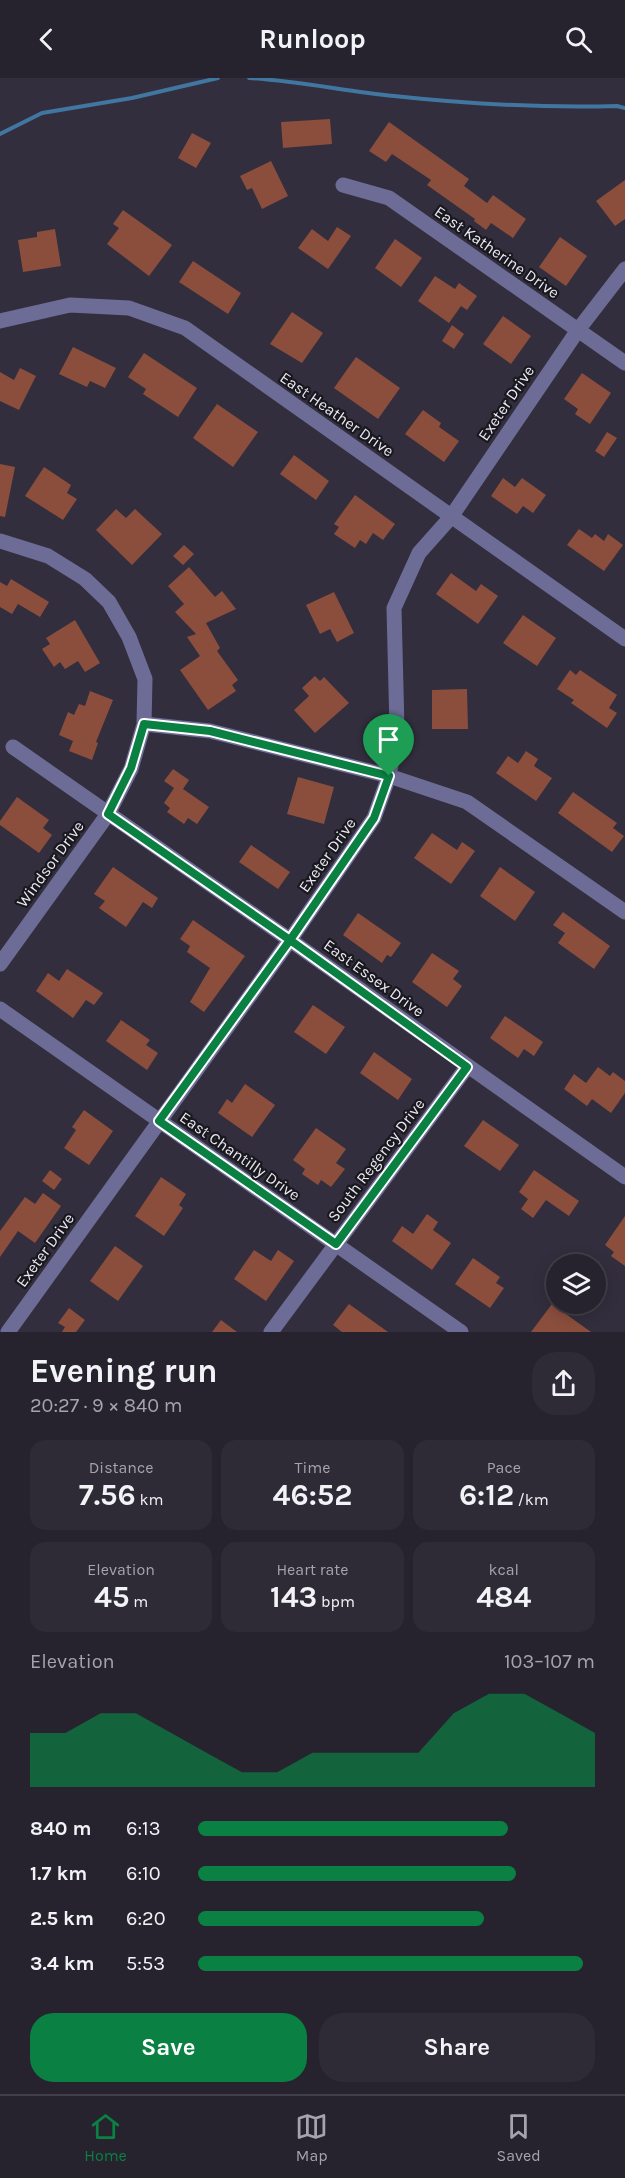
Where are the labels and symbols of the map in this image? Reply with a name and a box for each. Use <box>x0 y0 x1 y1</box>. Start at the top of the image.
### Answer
street label: East Katherine Drive <box>431 202 563 302</box>
street label: Exeter Drive <box>474 362 538 444</box>
street label: East Heather Drive <box>276 368 398 460</box>
pin <box>363 714 414 776</box>
street label: Exeter Drive <box>294 814 360 896</box>
street label: Windsor Drive <box>12 817 88 911</box>
street label: East Essex Drive <box>320 935 428 1021</box>
street label: South Regency Drive <box>323 1095 429 1225</box>
street label: East Chantilly Drive <box>176 1107 304 1205</box>
street label: Exeter Drive <box>12 1209 78 1291</box>

